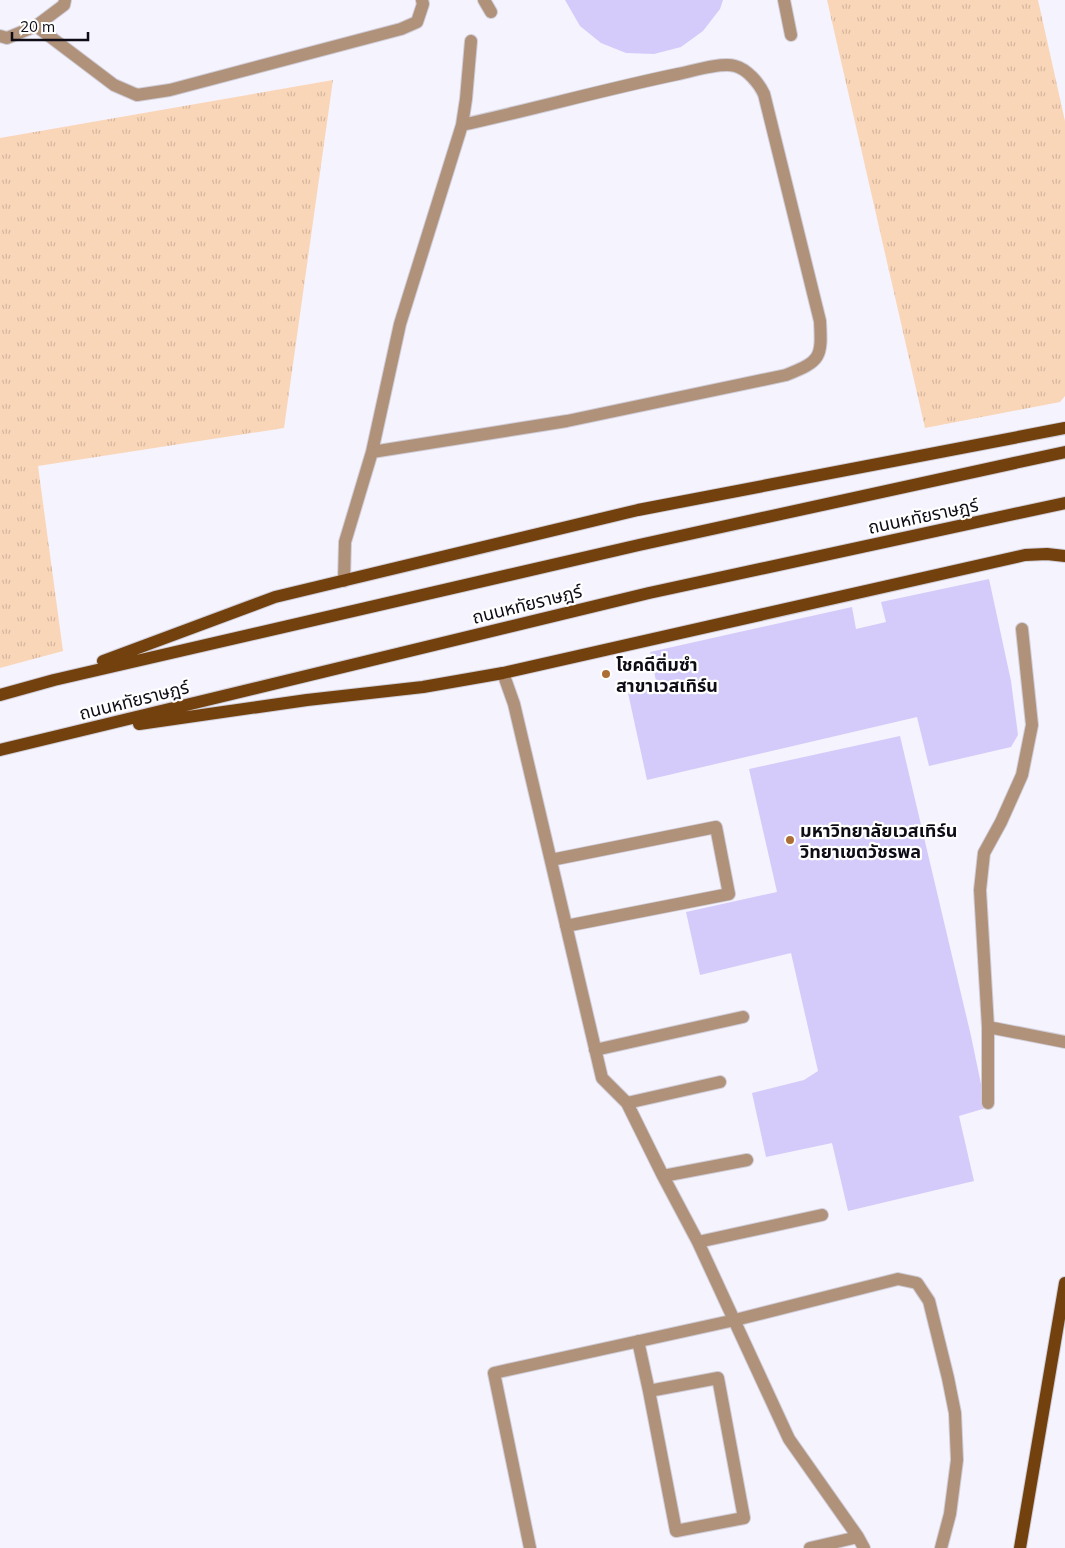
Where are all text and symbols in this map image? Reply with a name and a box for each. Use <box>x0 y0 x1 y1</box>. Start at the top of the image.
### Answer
scale bar <box>12 10 89 42</box>
text: 20 m <box>20 17 55 36</box>
street label: ถนนหทัยราษฎร์ <box>866 493 981 539</box>
street label: ถนนหทัยราษฎร์ <box>470 579 585 629</box>
place label: โชคดีติ่มซำ สาขาเวสเทิร์น <box>616 653 718 697</box>
marker: โชคดีติ่มซำ สาขาเวสเทิร์น <box>600 668 612 680</box>
street label: ถนนหทัยราษฎร์ <box>77 675 192 725</box>
place label: มหาวิทยาลัยเวสเทิร์น วิทยาเขตวัชรพล <box>800 819 957 863</box>
marker: มหาวิทยาลัยเวสเทิร์น วิทยาเขตวัชรพล <box>784 834 796 846</box>

